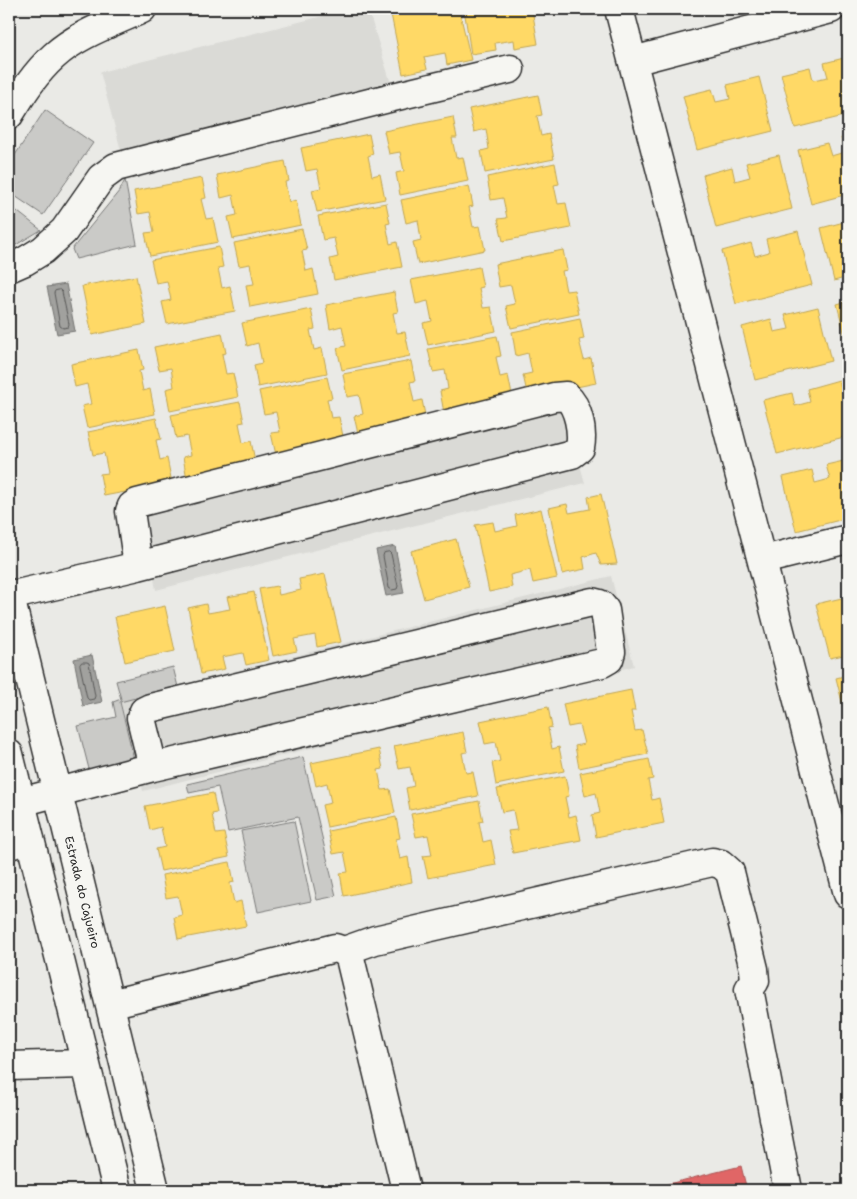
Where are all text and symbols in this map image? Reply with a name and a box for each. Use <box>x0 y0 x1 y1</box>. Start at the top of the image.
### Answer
street label: Estrada do Cajueiro <box>61 834 104 950</box>

